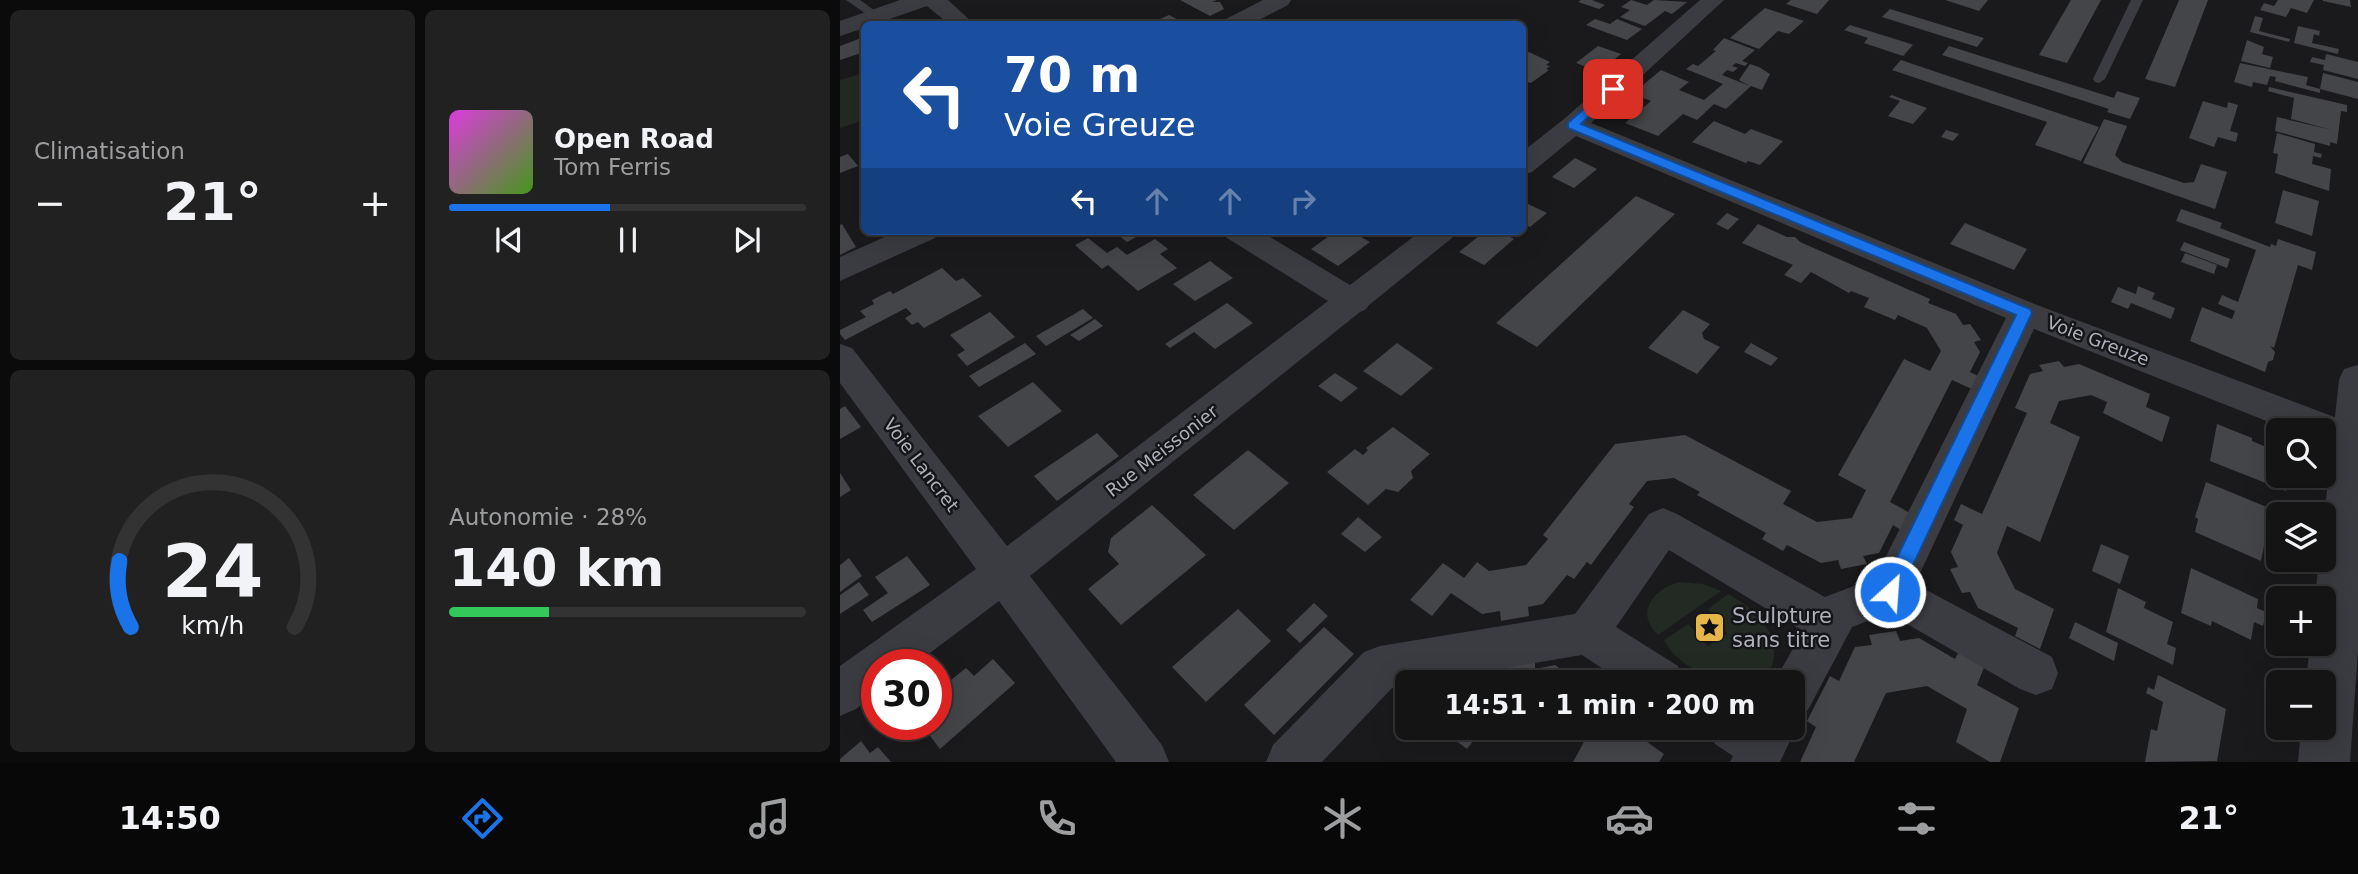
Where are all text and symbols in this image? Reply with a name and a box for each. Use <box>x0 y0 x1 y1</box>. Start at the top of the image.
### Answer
text: 70 m <box>1004 47 1140 104</box>
icon: left <box>889 49 980 140</box>
pin <box>1583 59 1643 119</box>
icon: arrive <box>1594 70 1632 108</box>
text: Voie Greuze <box>1004 106 1195 144</box>
text: Open Road <box>554 124 714 154</box>
text: Climatisation <box>34 138 185 164</box>
text: Tom Ferris <box>554 154 671 180</box>
text: 21° <box>163 172 262 232</box>
text: − <box>34 181 66 225</box>
text: + <box>359 181 391 225</box>
icon: left <box>1065 182 1103 220</box>
icon: ahead <box>1138 182 1176 220</box>
icon: ahead <box>1211 182 1249 220</box>
icon: right <box>1284 182 1322 220</box>
icon: previous <box>490 221 528 259</box>
icon: pause <box>609 221 647 259</box>
icon: next <box>728 221 766 259</box>
street label: Voie Greuze <box>2044 311 2152 370</box>
street label: Rue Meissonier <box>1102 400 1222 501</box>
street label: Voie Lancret <box>880 414 963 515</box>
map controls <box>2266 418 2336 740</box>
button: search <box>2266 418 2336 488</box>
button: layers <box>2266 502 2336 572</box>
text: Autonomie · 28% <box>449 504 647 530</box>
text: 24 <box>162 529 263 614</box>
text: 140 km <box>449 538 664 598</box>
position arrow <box>1853 555 1927 629</box>
button: + <box>2266 586 2336 656</box>
place label: Sculpture sans titre <box>1732 604 1832 652</box>
text: km/h <box>181 611 244 640</box>
place icon: Sculpture sans titre <box>1692 611 1726 645</box>
speed limit sign: 30 <box>861 649 952 740</box>
button: − <box>2266 670 2336 740</box>
text: 14:51 · 1 min · 200 m <box>1445 690 1755 720</box>
icon: directions <box>458 794 507 843</box>
icon: music <box>745 794 794 843</box>
icon: phone <box>1032 794 1081 843</box>
icon: climate <box>1318 794 1367 843</box>
icon: car <box>1605 794 1654 843</box>
icon: filters <box>1892 794 1941 843</box>
text: 14:50 <box>119 799 221 837</box>
text: 21° <box>2179 799 2239 837</box>

